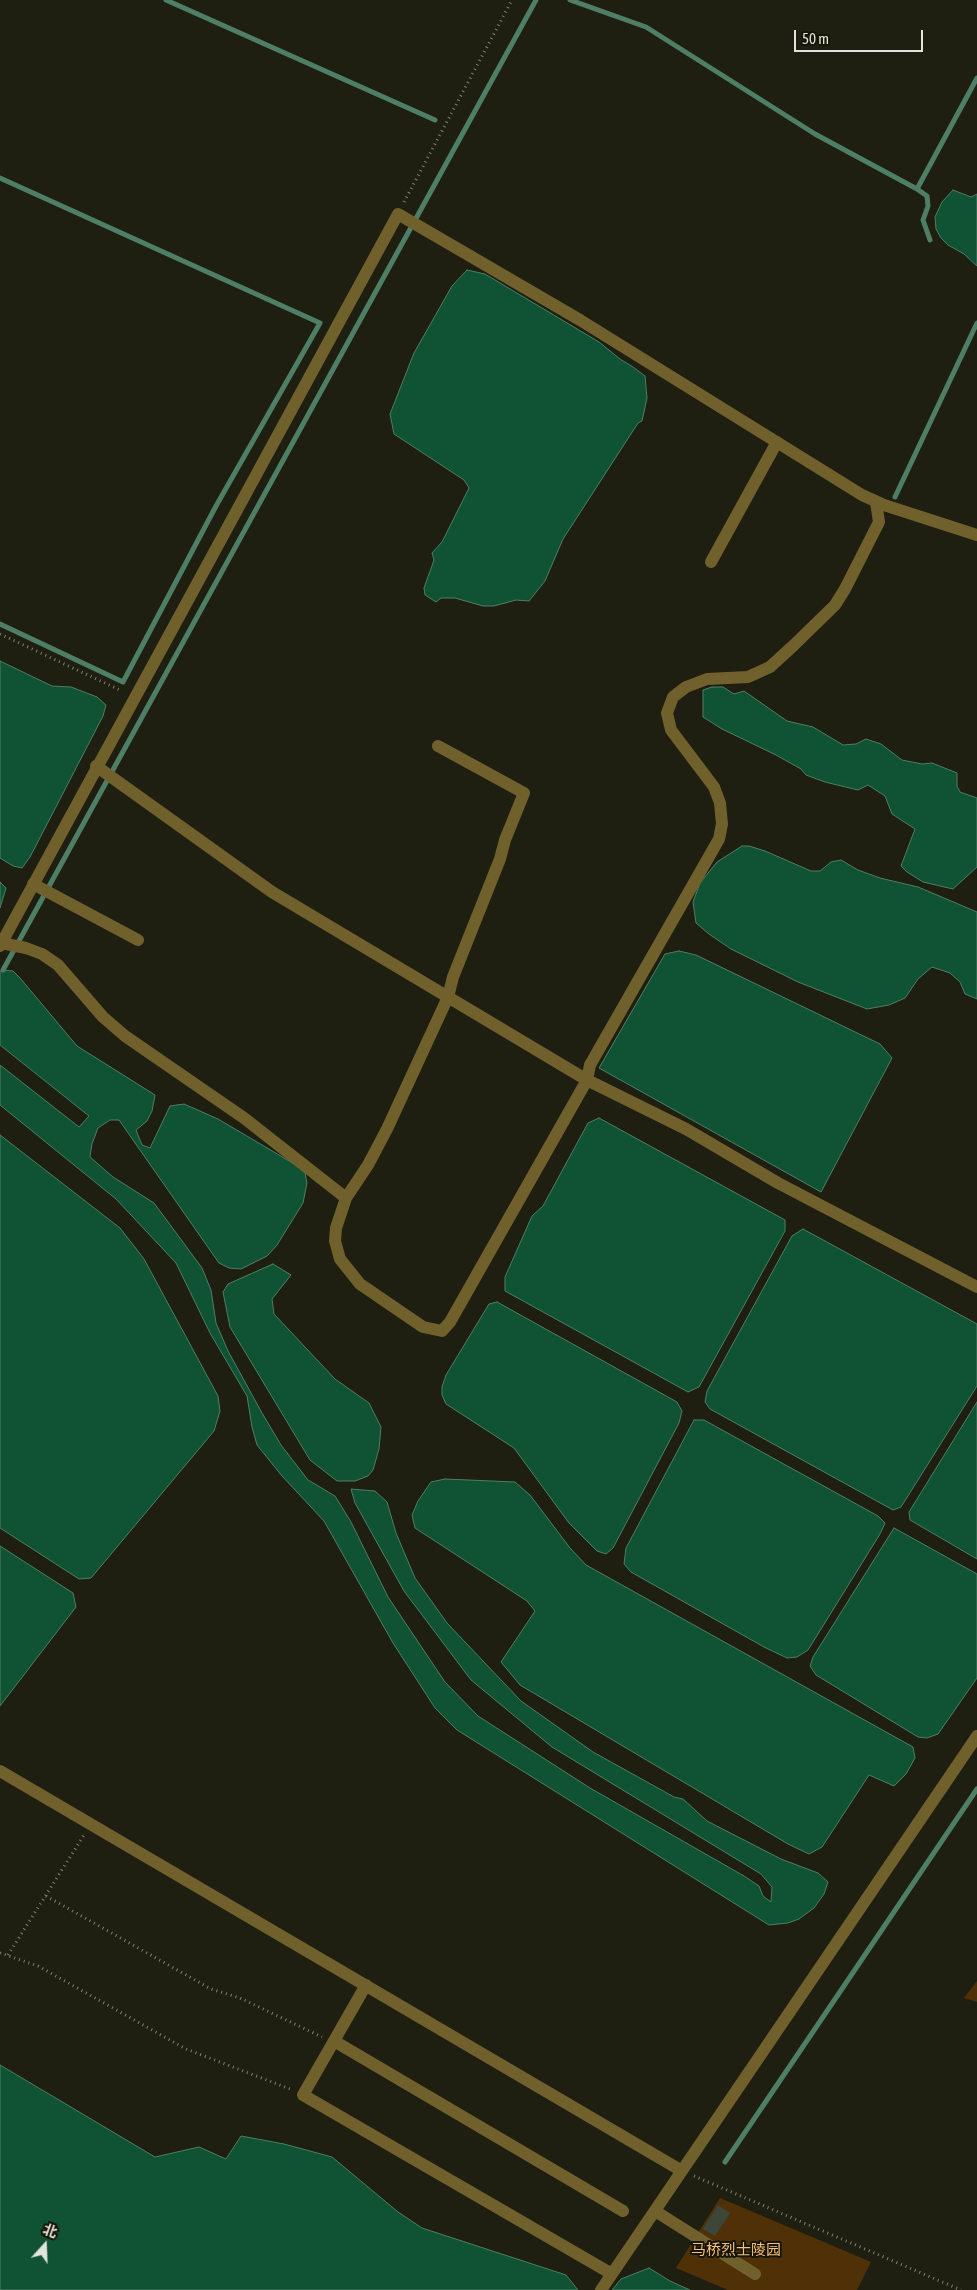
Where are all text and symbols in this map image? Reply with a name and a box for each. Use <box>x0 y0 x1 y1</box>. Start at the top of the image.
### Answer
scale bar <box>797 20 926 52</box>
text: 50 m <box>802 30 829 47</box>
north arrow <box>20 2220 70 2270</box>
text: 北 <box>41 2221 59 2241</box>
park label: 马桥烈士陵园 <box>691 2241 781 2259</box>

